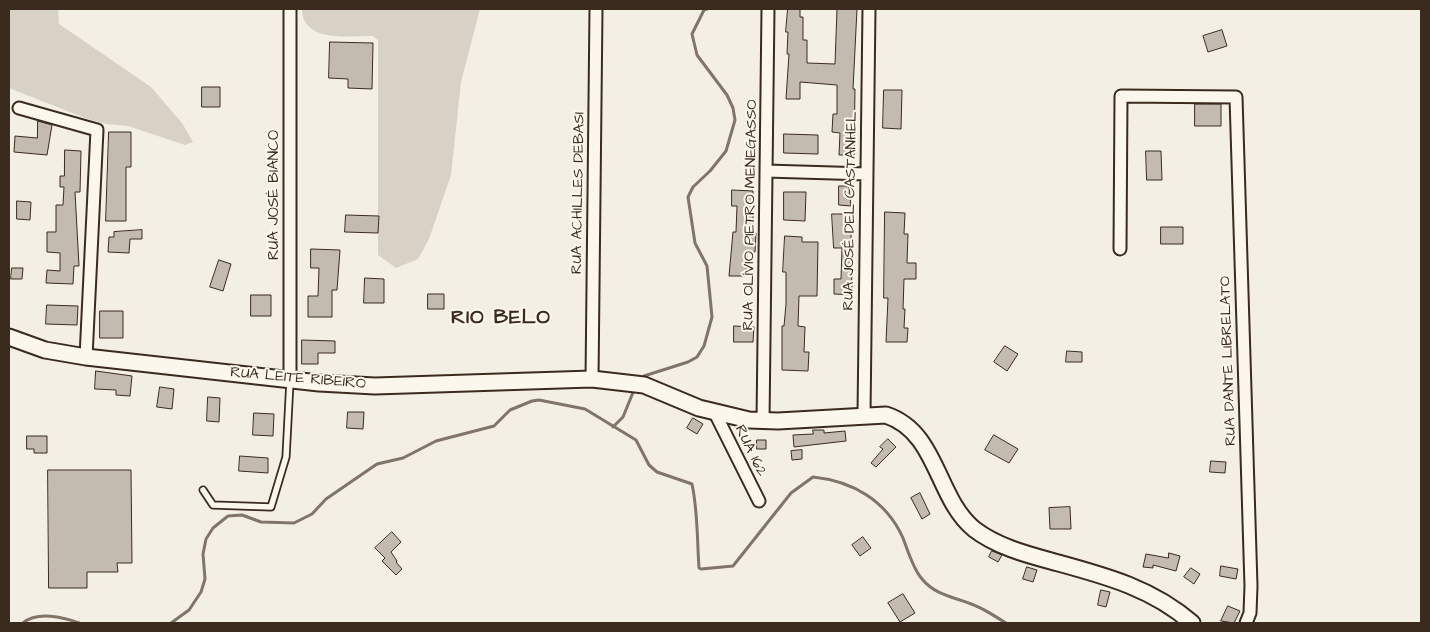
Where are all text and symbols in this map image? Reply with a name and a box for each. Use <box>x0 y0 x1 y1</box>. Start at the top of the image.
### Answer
street label: RUA OLÍVIO PIETRO MENEGASSO <box>740 99 762 331</box>
street label: RUA JOSÉ DEL CASTANHEL <box>840 111 862 311</box>
street label: RUA ACHILLES DEBASI <box>569 112 589 274</box>
street label: RUA JOSÉ BIANCO <box>266 130 284 260</box>
street label: RUA DANTE LIBRELATO <box>1217 276 1241 446</box>
district label: RIO BELO <box>450 307 552 331</box>
street label: RUA LEITE RIBEIRO <box>229 364 367 394</box>
street label: RUA 162 <box>730 423 770 479</box>

